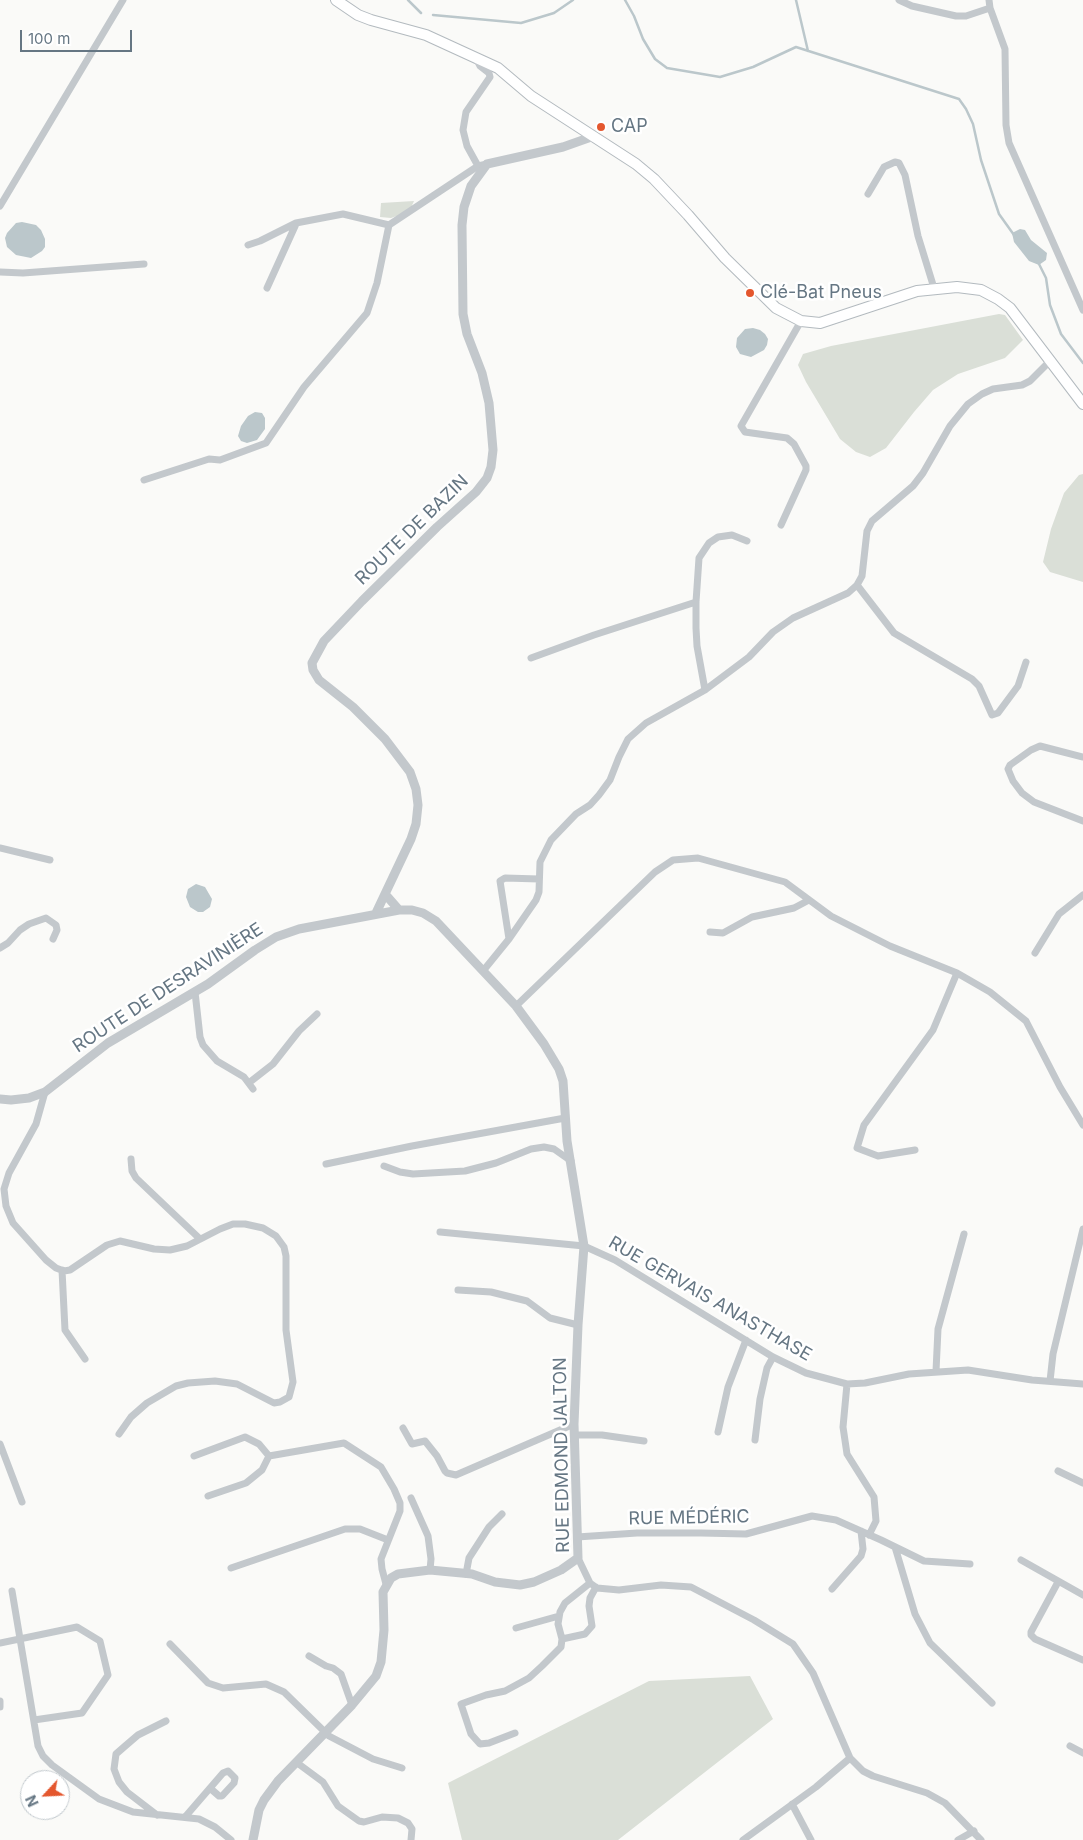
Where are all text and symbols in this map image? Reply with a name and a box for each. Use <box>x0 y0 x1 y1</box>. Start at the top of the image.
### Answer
scale bar <box>22 20 135 52</box>
text: 100 m <box>28 29 70 48</box>
place label: CAP <box>611 116 648 138</box>
marker: CAP <box>595 121 607 133</box>
place label: Clé-Bat Pneus <box>760 282 882 304</box>
marker: Clé-Bat Pneus <box>744 287 756 299</box>
street label: ROUTE DE BAZIN <box>351 470 473 590</box>
street label: ROUTE DE DESRAVINIÈRE <box>69 918 267 1058</box>
street label: RUE GERVAIS ANASTHASE <box>604 1232 816 1366</box>
street label: RUE EDMOND JALTON <box>549 1357 575 1553</box>
street label: RUE MÉDÉRIC <box>628 1506 750 1530</box>
north arrow <box>20 1770 70 1820</box>
text: N <box>22 1793 42 1810</box>

